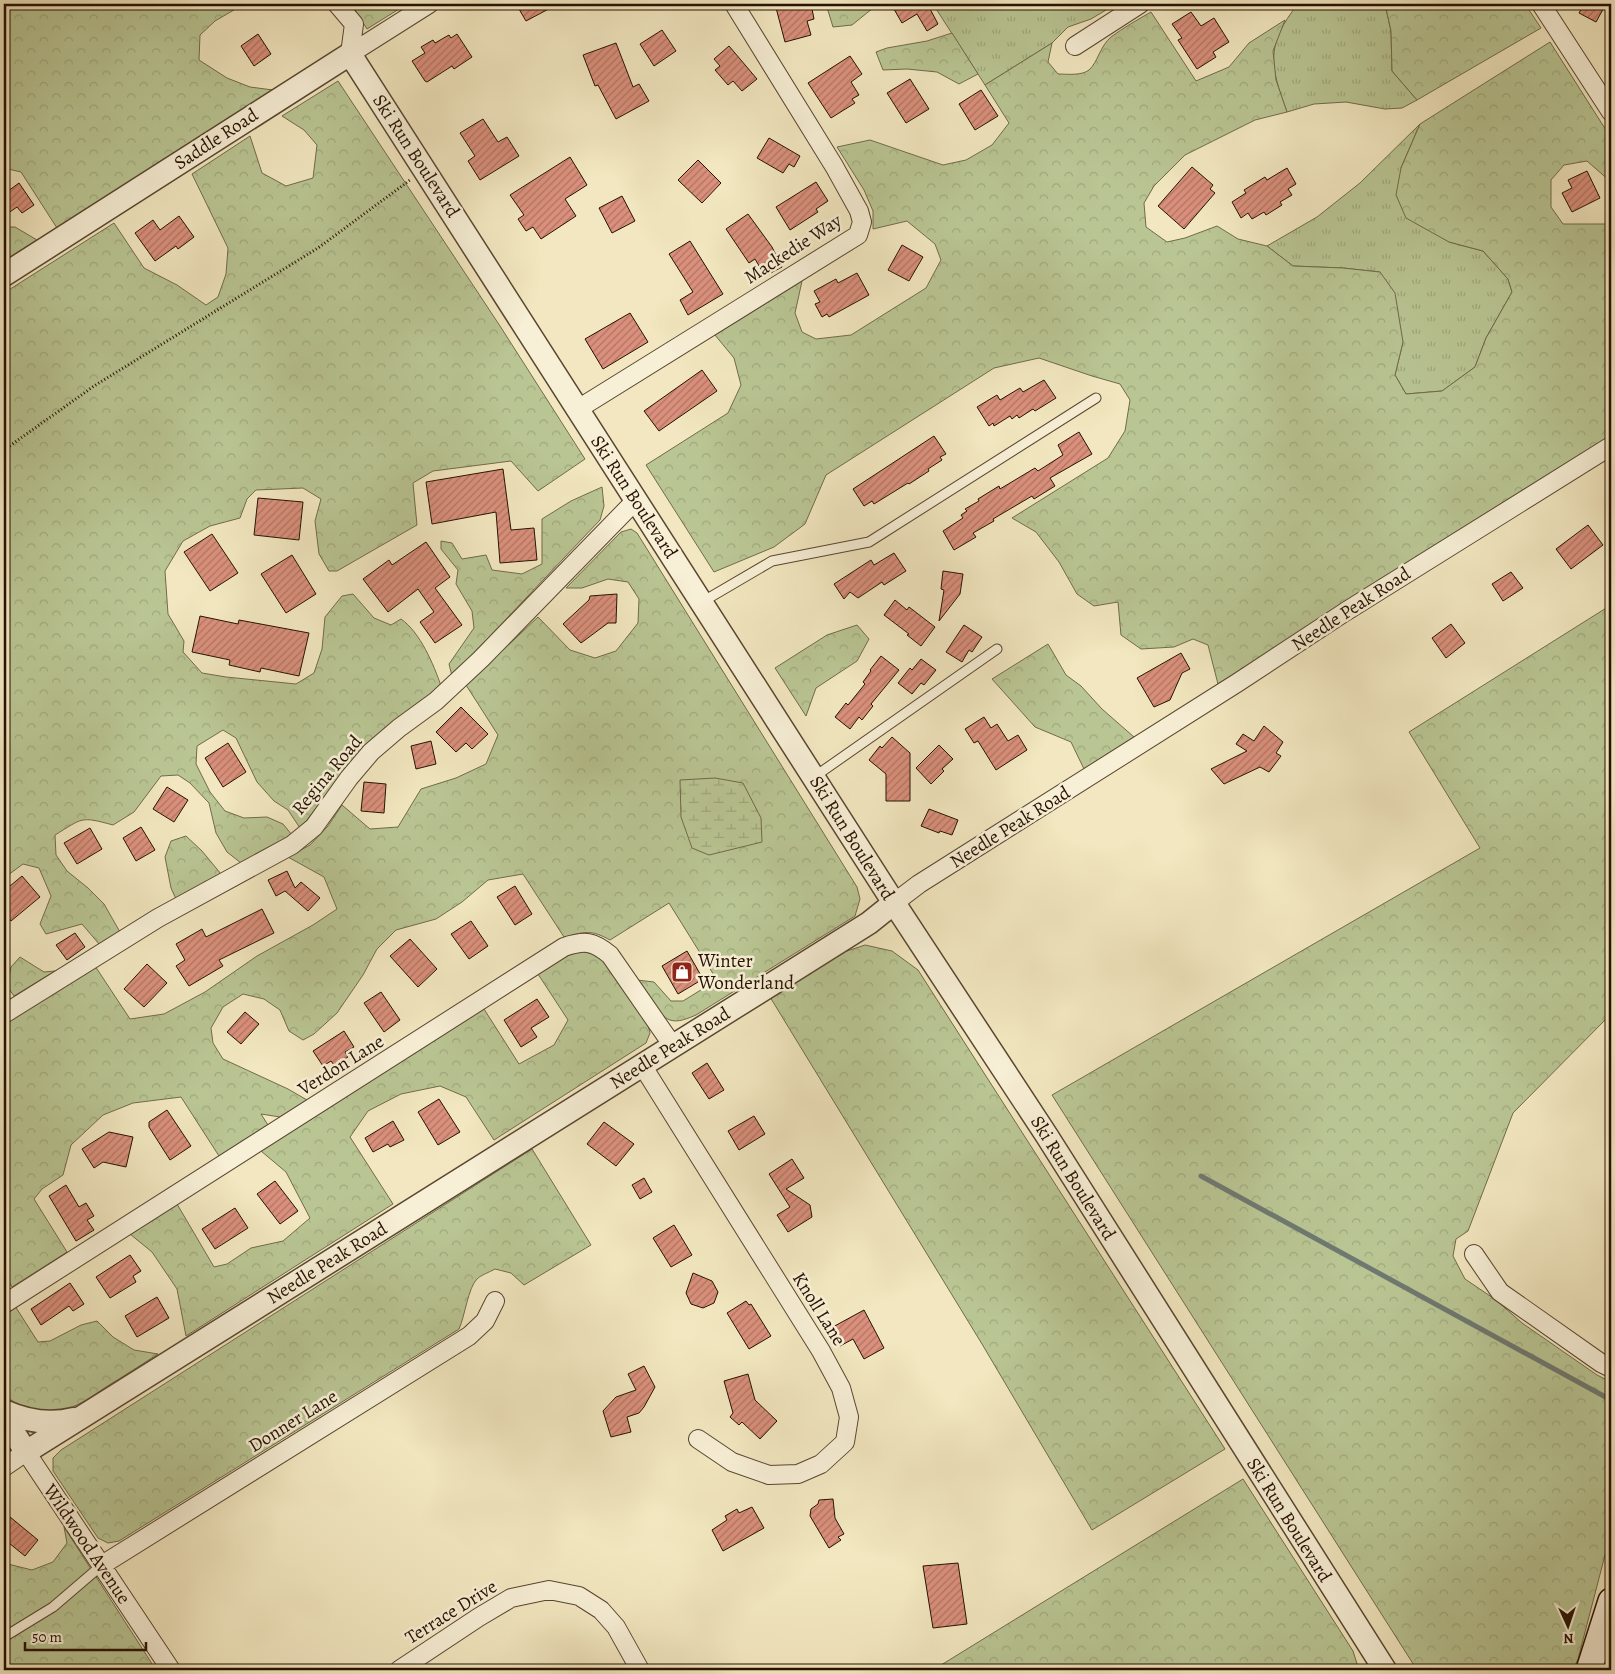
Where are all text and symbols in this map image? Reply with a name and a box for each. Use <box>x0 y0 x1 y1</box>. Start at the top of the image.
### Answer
street label: Ski Run Boulevard <box>366 89 466 223</box>
street label: Saddle Road <box>169 102 264 176</box>
street label: Mackedie Way <box>739 207 847 290</box>
street label: Ski Run Boulevard <box>584 430 684 564</box>
street label: Needle Peak Road <box>1286 560 1416 657</box>
street label: Regina Road <box>286 729 369 820</box>
street label: Ski Run Boulevard <box>803 771 901 906</box>
street label: Needle Peak Road <box>945 779 1076 874</box>
place label: Winter Wonderland <box>697 948 795 996</box>
shop icon: Winter Wonderland <box>670 960 694 984</box>
street label: Needle Peak Road <box>605 1000 736 1095</box>
street label: Verdon Lane <box>292 1028 389 1102</box>
street label: Ski Run Boulevard <box>1024 1111 1122 1246</box>
street label: Needle Peak Road <box>262 1215 393 1310</box>
street label: Knoll Lane <box>786 1267 852 1351</box>
street label: Donner Lane <box>243 1383 343 1459</box>
street label: Ski Run Boulevard <box>1240 1453 1338 1588</box>
street label: Wildwood Avenue <box>37 1478 137 1609</box>
street label: Terrace Drive <box>400 1574 502 1650</box>
north arrow <box>1542 1602 1592 1652</box>
scale bar <box>25 1619 146 1651</box>
text: 50 m <box>32 1627 62 1647</box>
text: N <box>1563 1629 1574 1648</box>

